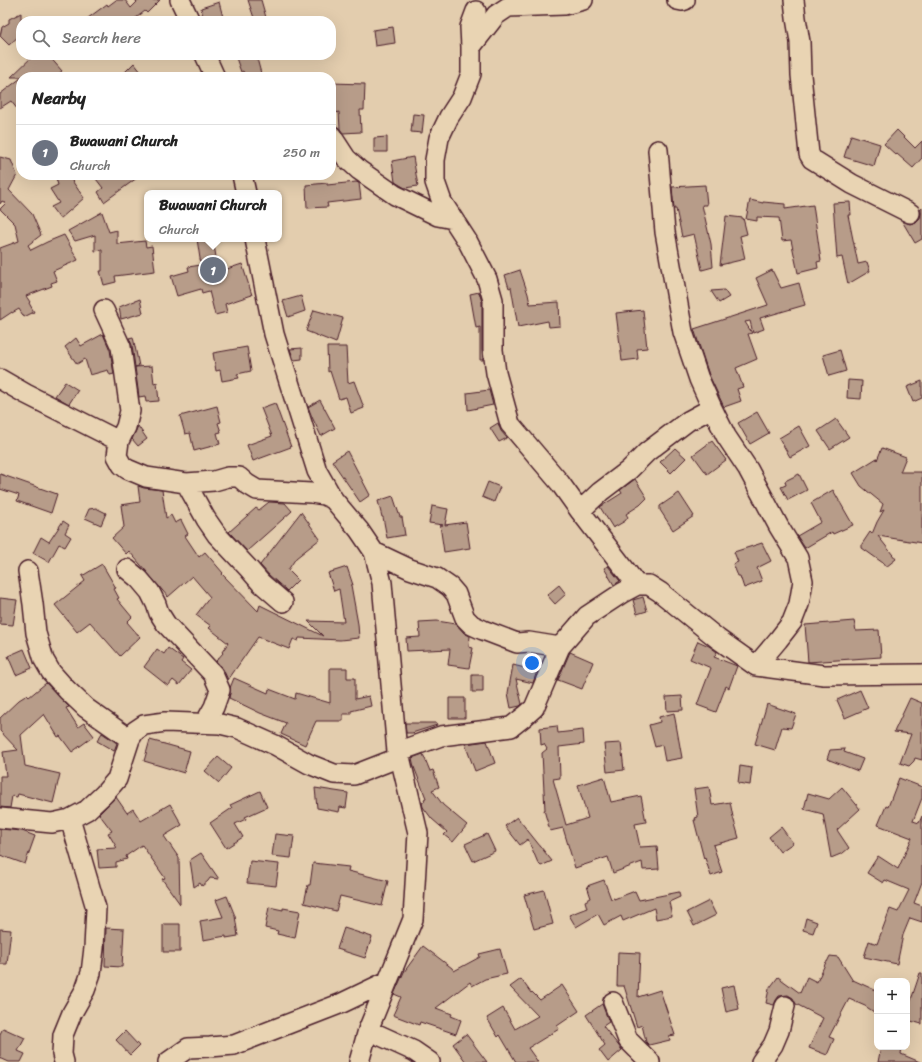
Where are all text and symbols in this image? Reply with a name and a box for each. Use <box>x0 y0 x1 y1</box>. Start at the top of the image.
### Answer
search box <box>16 16 336 60</box>
text: Search here <box>62 25 141 51</box>
icon: search <box>30 27 52 49</box>
text: Nearby <box>32 83 86 113</box>
text: Bwawani Church <box>70 128 178 154</box>
text: 1 <box>42 141 48 164</box>
text: 250 m <box>283 141 320 164</box>
text: Church <box>70 154 111 177</box>
popup <box>144 190 282 242</box>
text: Bwawani Church <box>159 192 267 218</box>
text: Church <box>159 218 199 241</box>
pin: 1 <box>200 255 226 285</box>
your location <box>522 653 542 673</box>
map controls <box>874 978 910 1050</box>
button: + <box>874 978 910 1014</box>
button: − <box>874 1014 910 1050</box>

